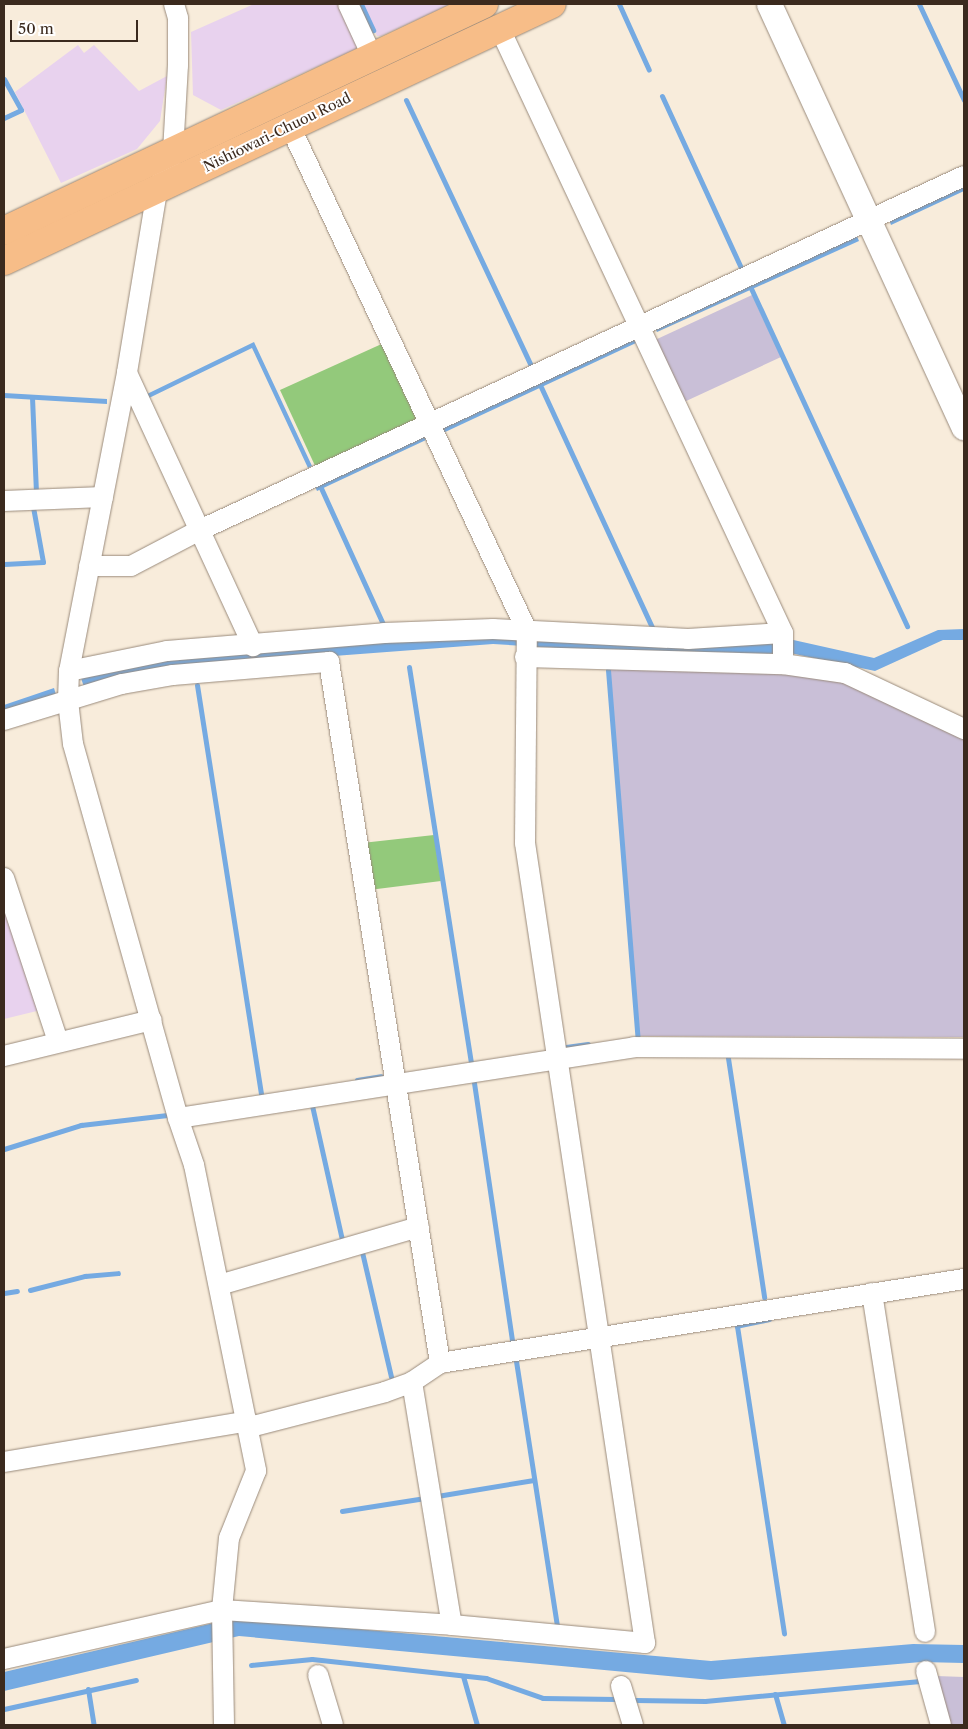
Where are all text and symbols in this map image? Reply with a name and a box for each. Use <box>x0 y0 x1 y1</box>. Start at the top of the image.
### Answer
scale bar <box>12 10 140 42</box>
text: 50 m <box>18 19 54 38</box>
street label: Nishiowari-Chuou Road <box>201 89 353 175</box>

